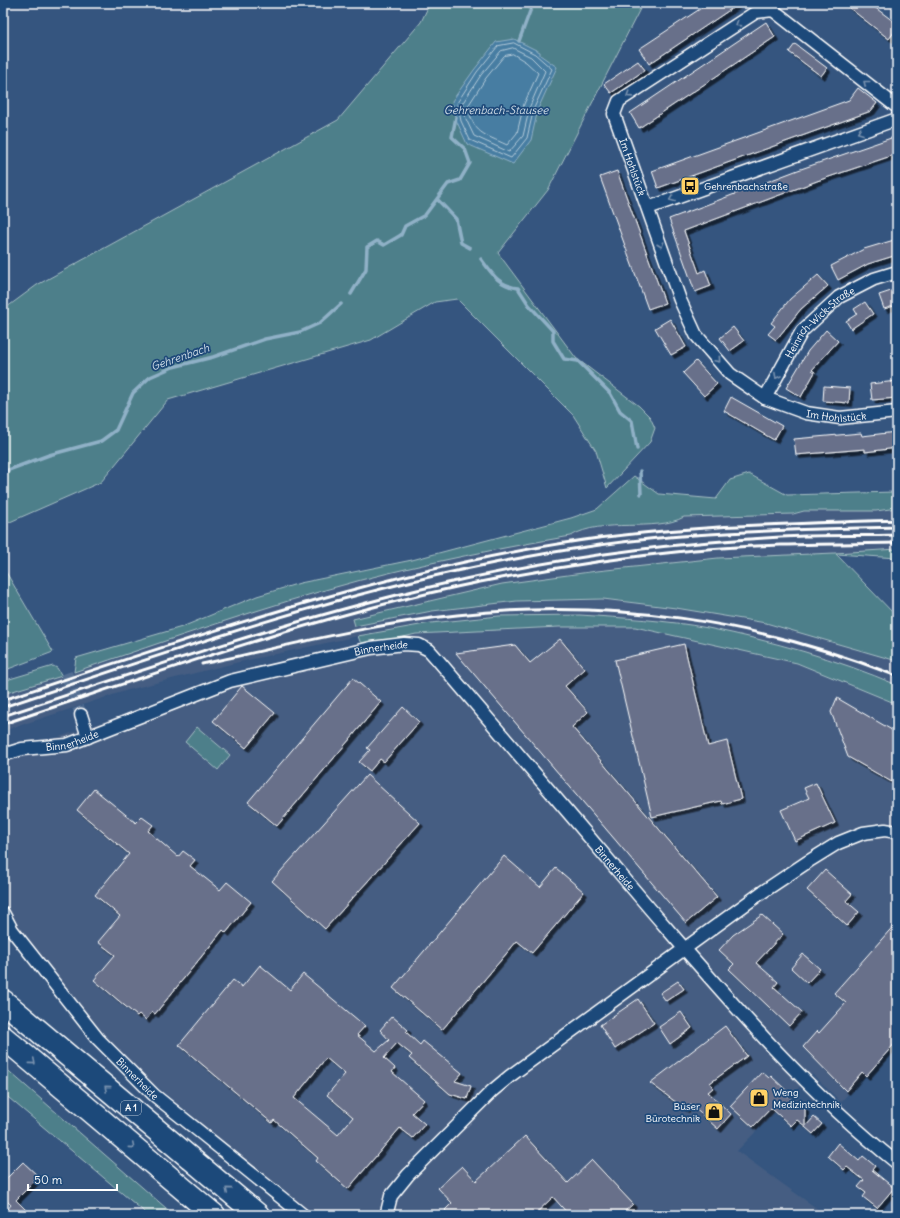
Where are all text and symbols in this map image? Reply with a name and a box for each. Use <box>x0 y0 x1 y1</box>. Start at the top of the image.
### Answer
one-way arrow <box>735 19 742 26</box>
one-way arrow <box>864 81 871 88</box>
one-way arrow <box>626 90 633 97</box>
water label: Gehrenbach-Stausee <box>444 103 549 117</box>
one-way arrow <box>857 127 864 135</box>
street label: Im Hohlstück <box>616 137 649 198</box>
bus stop icon: Gehrenbachstraße <box>679 175 701 197</box>
place label: Gehrenbachstraße <box>704 180 788 193</box>
one-way arrow <box>668 194 675 202</box>
one-way arrow <box>656 241 665 248</box>
street label: Heinrich-Wick-Straße <box>782 284 857 360</box>
water label: Gehrenbach <box>149 340 212 374</box>
one-way arrow <box>713 355 720 363</box>
one-way arrow <box>774 372 781 379</box>
street label: Im Hohlstück <box>805 407 867 425</box>
street label: Binnerheide <box>353 638 408 659</box>
street label: Binnerheide <box>45 727 100 754</box>
street label: Binnerheide <box>592 843 637 893</box>
street label: Binnerheide <box>113 1055 161 1103</box>
one-way arrow <box>28 1058 36 1065</box>
one-way arrow <box>105 1085 112 1092</box>
place label: Weng Medizintechnik <box>773 1086 840 1111</box>
shop icon: Weng Medizintechnik <box>748 1087 770 1109</box>
place label: Büser Bürotechnik <box>645 1100 700 1125</box>
road number: A 1 <box>121 1101 141 1115</box>
shop icon: Büser Bürotechnik <box>703 1101 725 1123</box>
one-way arrow <box>128 1141 135 1148</box>
scale bar <box>28 1166 117 1192</box>
text: 50 m <box>34 1172 63 1187</box>
one-way arrow <box>225 1187 233 1194</box>

